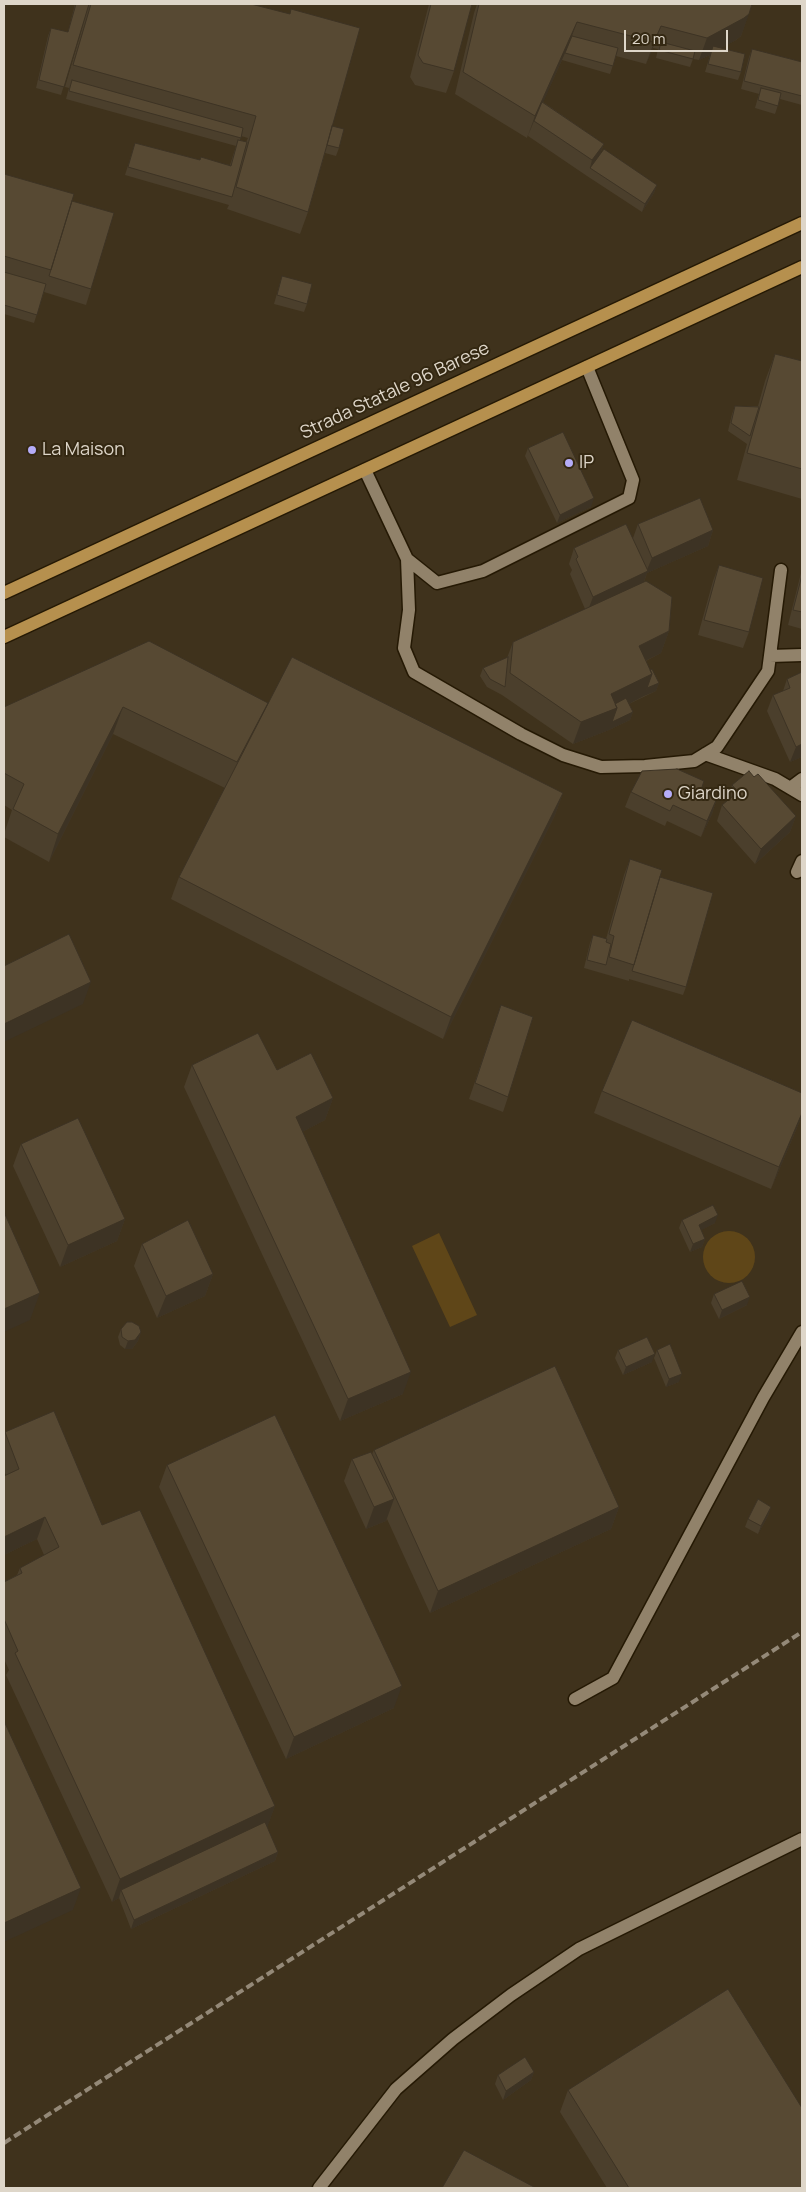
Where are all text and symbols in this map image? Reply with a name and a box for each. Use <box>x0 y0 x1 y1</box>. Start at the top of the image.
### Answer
scale bar <box>626 20 730 52</box>
text: 20 m <box>632 28 665 49</box>
street label: Strada Statale 96 Barese <box>297 338 493 444</box>
place label: La Maison <box>42 439 125 461</box>
marker: La Maison <box>26 444 38 456</box>
place label: IP <box>579 452 594 474</box>
marker: IP <box>563 457 575 469</box>
place label: Giardino <box>678 783 747 805</box>
marker: Giardino <box>662 788 674 800</box>

